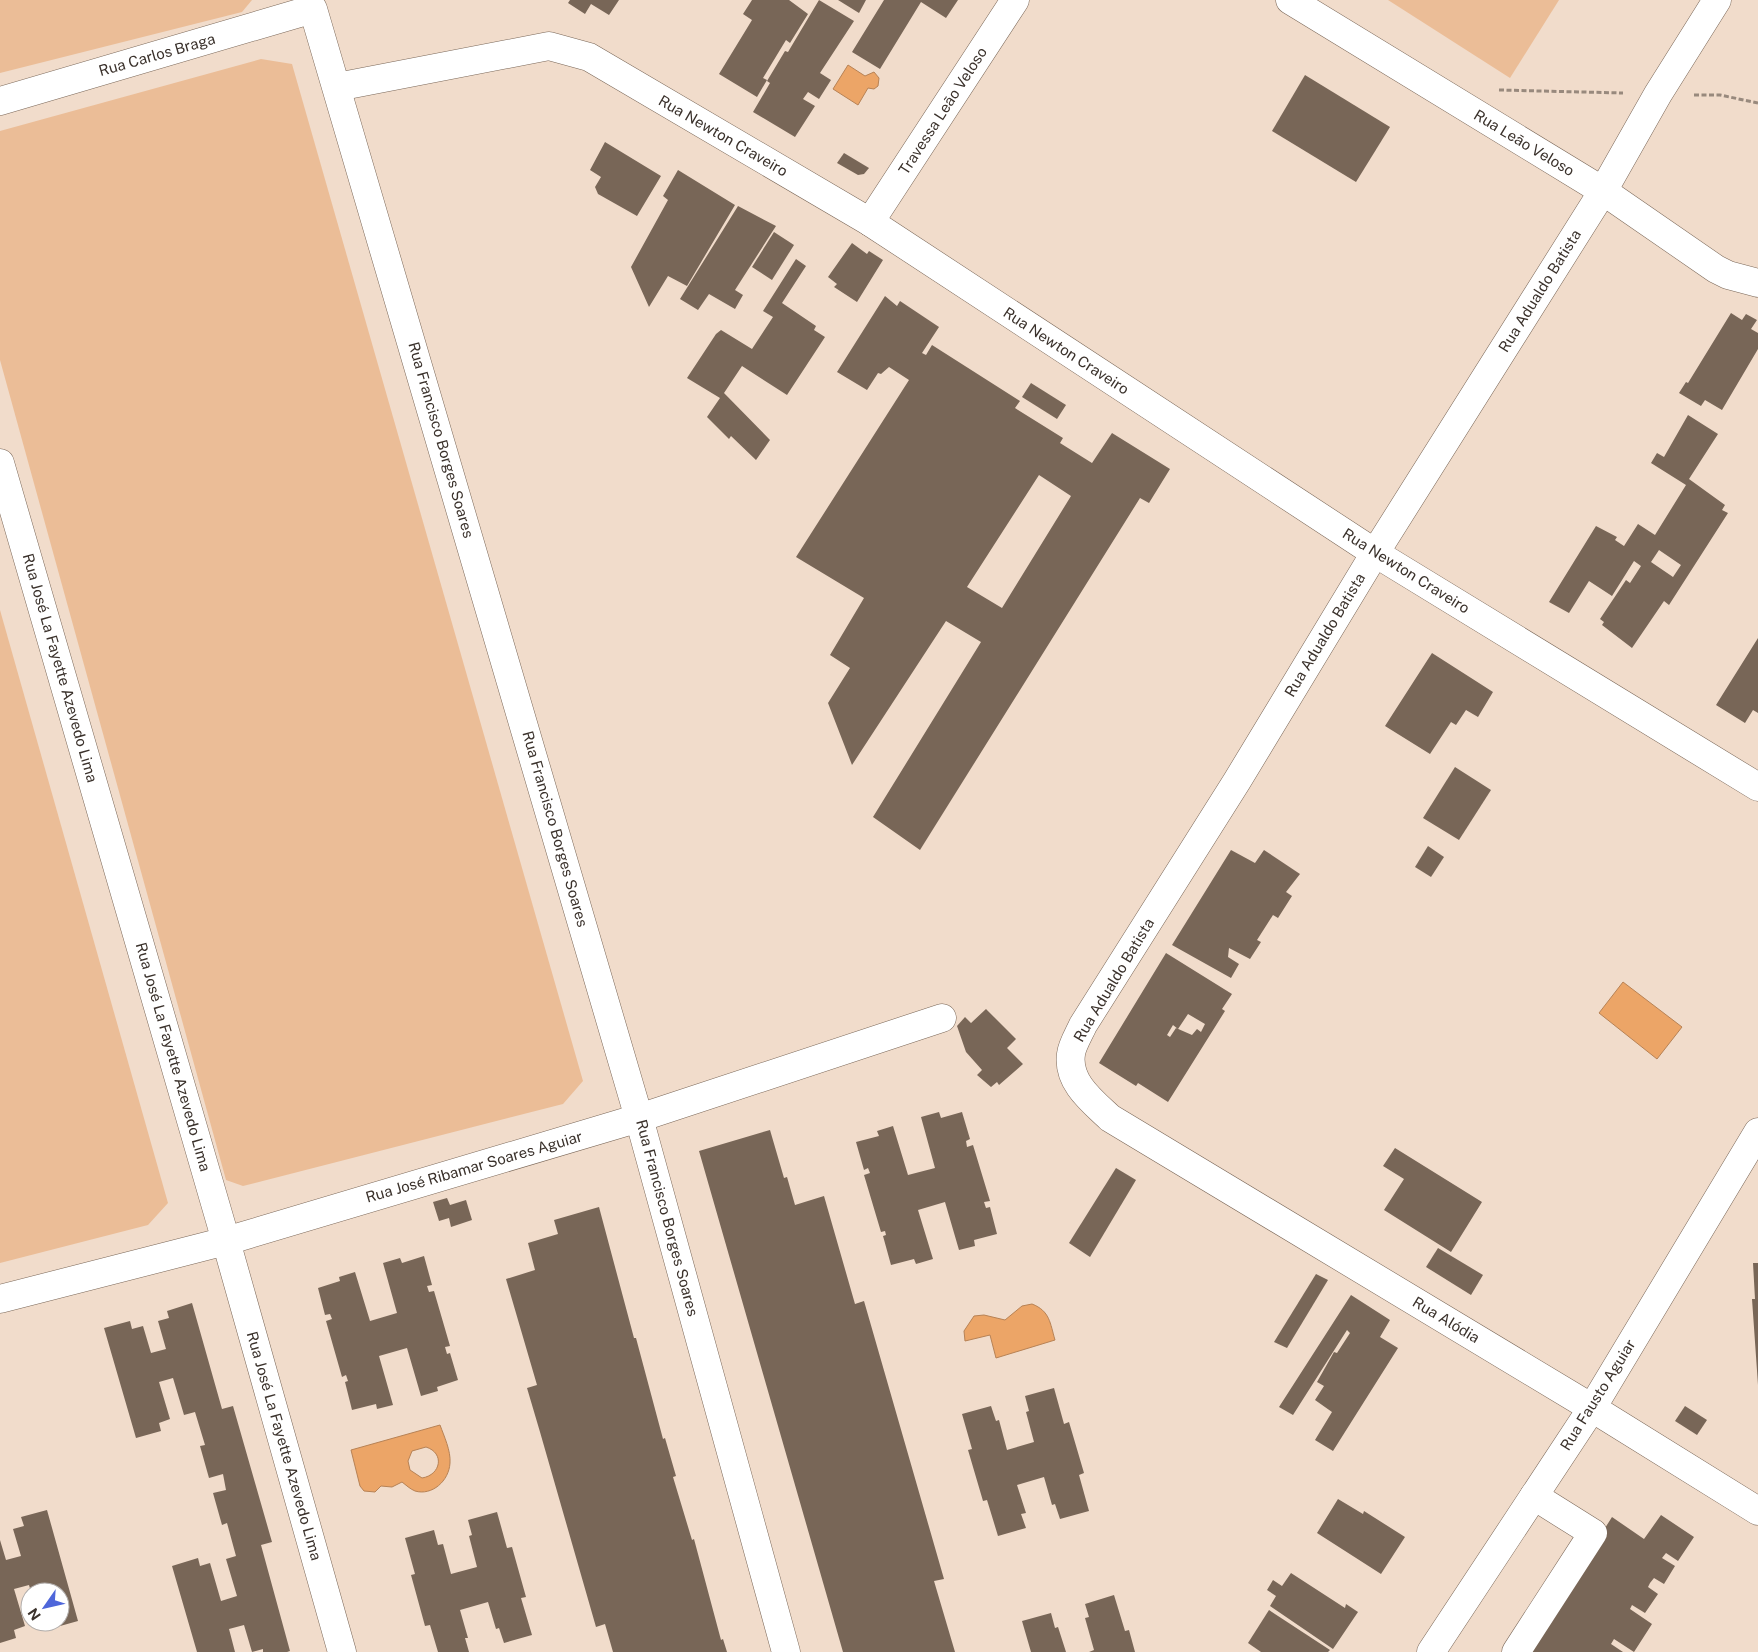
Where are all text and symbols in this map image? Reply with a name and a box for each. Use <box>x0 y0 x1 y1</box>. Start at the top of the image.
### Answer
street label: Rua Carlos Braga <box>97 30 217 79</box>
street label: Travessa Leão Veloso <box>895 44 990 178</box>
street label: Rua Newton Craveiro <box>656 92 791 180</box>
street label: Rua Leão Veloso <box>1471 106 1577 179</box>
street label: Rua Adualdo Batista <box>1495 226 1584 355</box>
street label: Rua Newton Craveiro <box>1000 304 1132 398</box>
street label: Rua Francisco Borges Soares <box>405 340 478 540</box>
street label: Rua Newton Craveiro <box>1340 525 1473 617</box>
street label: Rua José La Fayette Azevedo Lima <box>20 551 101 784</box>
street label: Rua Adualdo Batista <box>1281 570 1368 700</box>
street label: Rua Francisco Borges Soares <box>519 729 592 929</box>
street label: Rua Adualdo Batista <box>1070 915 1157 1045</box>
street label: Rua José La Fayette Azevedo Lima <box>133 940 214 1173</box>
street label: Rua Francisco Borges Soares <box>633 1118 702 1318</box>
street label: Rua José Ribamar Soares Aguiar <box>364 1127 584 1206</box>
street label: Rua Alódia <box>1410 1293 1483 1346</box>
street label: Rua José La Fayette Azevedo Lima <box>244 1329 325 1562</box>
street label: Rua Fausto Aguiar <box>1557 1336 1639 1453</box>
north arrow <box>20 1582 70 1632</box>
text: N <box>25 1605 44 1623</box>

